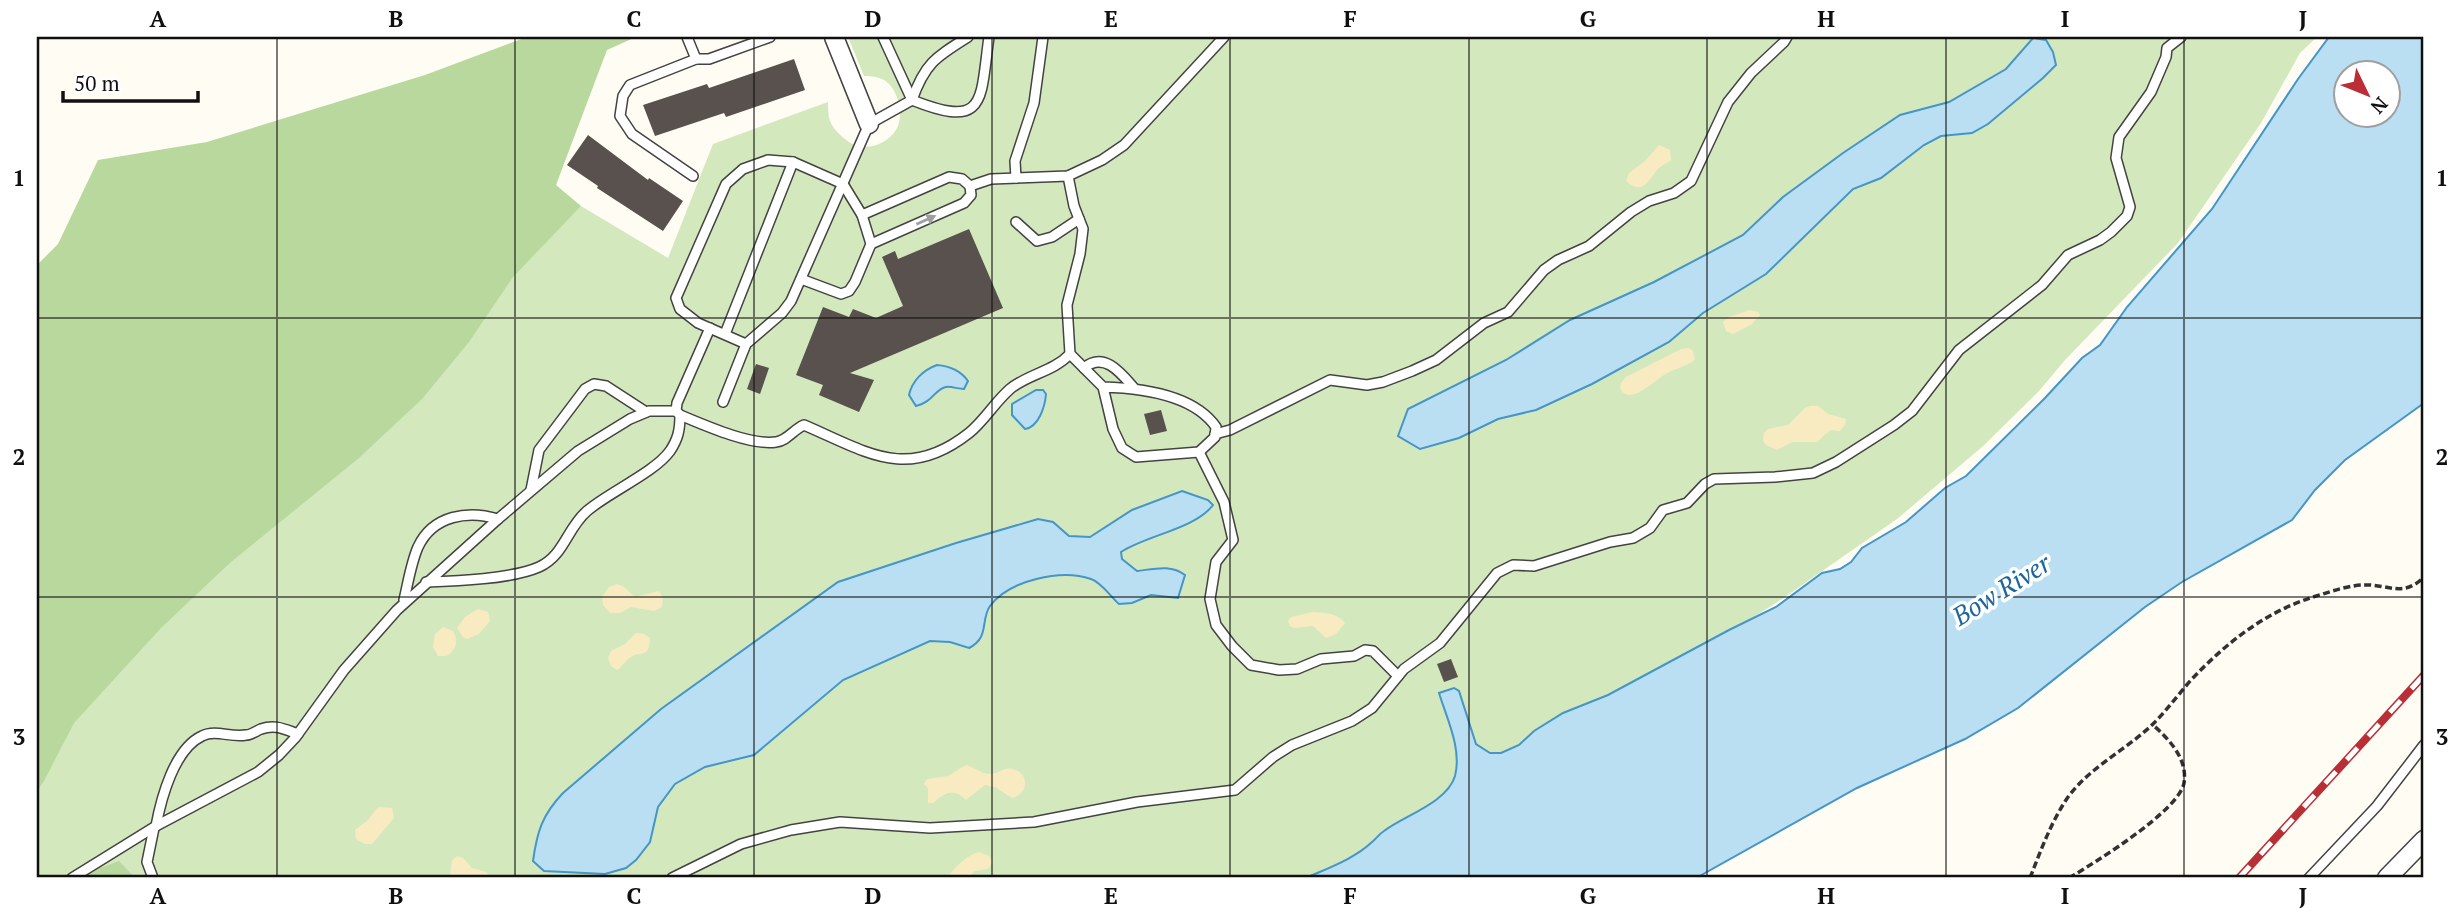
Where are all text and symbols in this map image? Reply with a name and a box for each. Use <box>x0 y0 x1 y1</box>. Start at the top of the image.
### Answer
text: A <box>150 3 167 34</box>
text: B <box>389 3 404 34</box>
text: C <box>627 3 642 34</box>
text: D <box>865 3 882 34</box>
text: E <box>1104 3 1118 34</box>
text: F <box>1343 3 1357 34</box>
text: G <box>1580 3 1597 34</box>
text: H <box>1817 3 1835 34</box>
text: I <box>2061 3 2069 34</box>
text: J <box>2299 3 2307 34</box>
scale bar <box>63 60 198 104</box>
north arrow <box>2332 60 2402 130</box>
text: 50 m <box>74 69 120 97</box>
text: N <box>2365 92 2394 120</box>
text: 1 <box>13 162 26 193</box>
text: 1 <box>2436 162 2449 193</box>
one-way arrow <box>916 214 937 225</box>
text: 2 <box>13 441 26 472</box>
text: 2 <box>2436 441 2449 472</box>
water label: Bow River <box>1945 545 2057 633</box>
text: 3 <box>13 721 26 752</box>
text: 3 <box>2436 721 2449 752</box>
text: A <box>150 880 167 911</box>
text: B <box>389 880 404 911</box>
text: C <box>627 880 642 911</box>
text: D <box>865 880 882 911</box>
text: E <box>1104 880 1118 911</box>
text: F <box>1343 880 1357 911</box>
text: G <box>1580 880 1597 911</box>
text: H <box>1817 880 1835 911</box>
text: I <box>2061 880 2069 911</box>
text: J <box>2299 880 2307 911</box>

